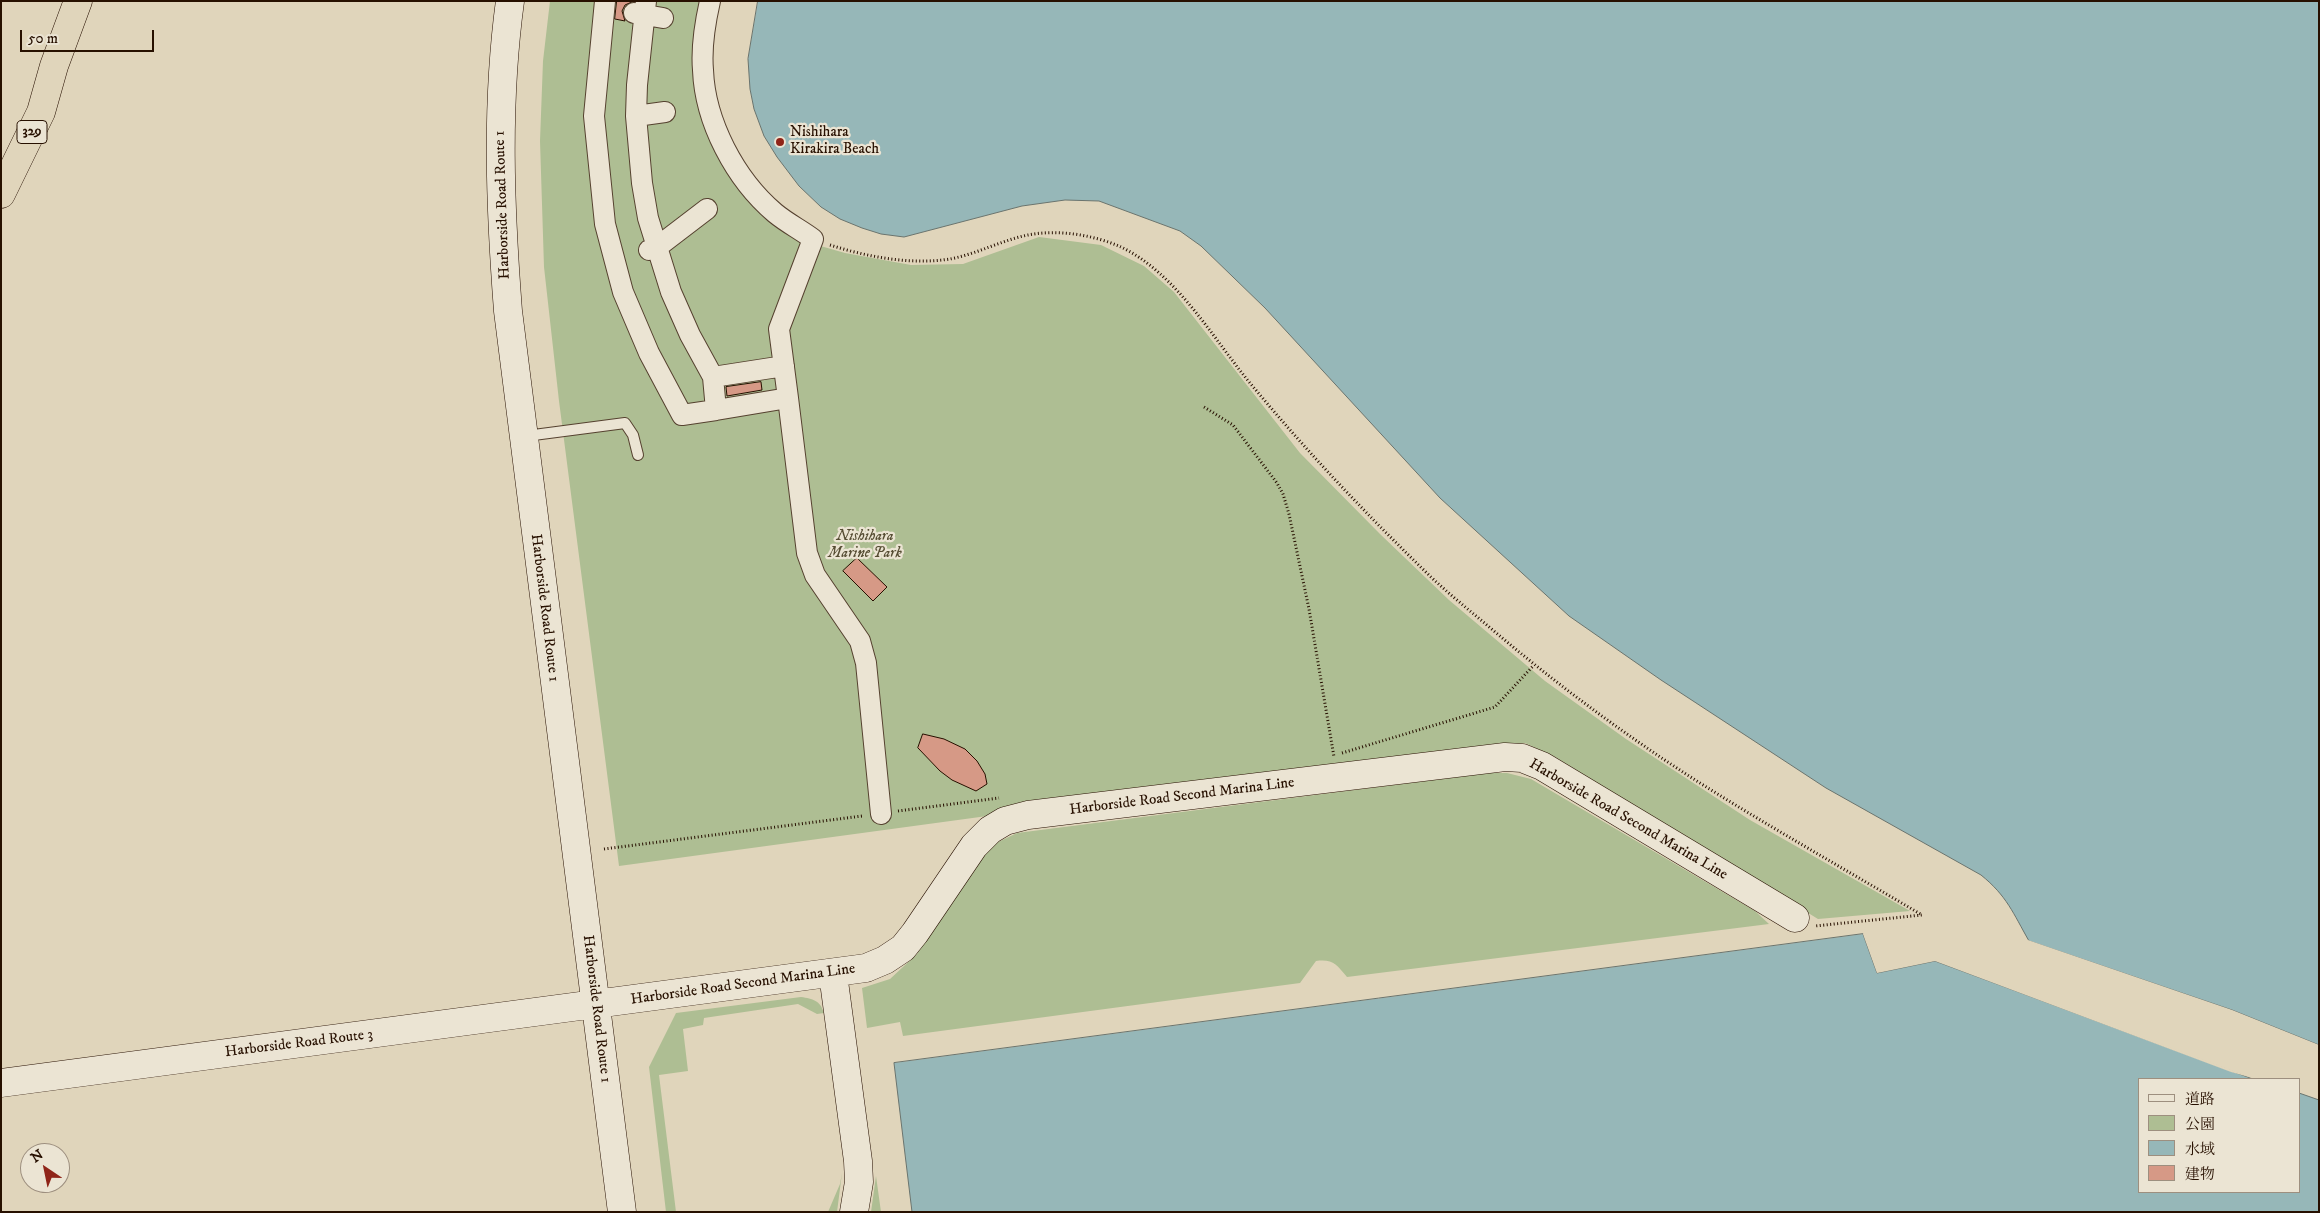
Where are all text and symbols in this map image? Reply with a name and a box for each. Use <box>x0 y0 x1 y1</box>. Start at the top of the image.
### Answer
scale bar <box>22 20 156 52</box>
text: 50 m <box>28 29 58 48</box>
road number: 329 <box>17 120 47 144</box>
place label: Nishihara Kirakira Beach <box>790 124 879 159</box>
street label: Harborside Road Route 1 <box>491 130 515 280</box>
marker: Nishihara Kirakira Beach <box>774 136 786 148</box>
park label: Nishihara Marine Park <box>828 528 902 563</box>
street label: Harborside Road Route 1 <box>526 533 562 683</box>
street label: Harborside Road Second Marina Line <box>1525 756 1731 884</box>
street label: Harborside Road Second Marina Line <box>1069 774 1295 820</box>
street label: Harborside Road Route 1 <box>578 934 614 1084</box>
street label: Harborside Road Second Marina Line <box>630 960 856 1010</box>
street label: Harborside Road Route 3 <box>224 1026 374 1062</box>
legend <box>2138 1078 2300 1193</box>
text: 道路 <box>2185 1090 2215 1109</box>
text: 公園 <box>2185 1115 2215 1134</box>
text: 水域 <box>2185 1140 2215 1159</box>
north arrow <box>20 1143 70 1193</box>
text: N <box>27 1146 47 1167</box>
text: 建物 <box>2185 1165 2215 1184</box>

